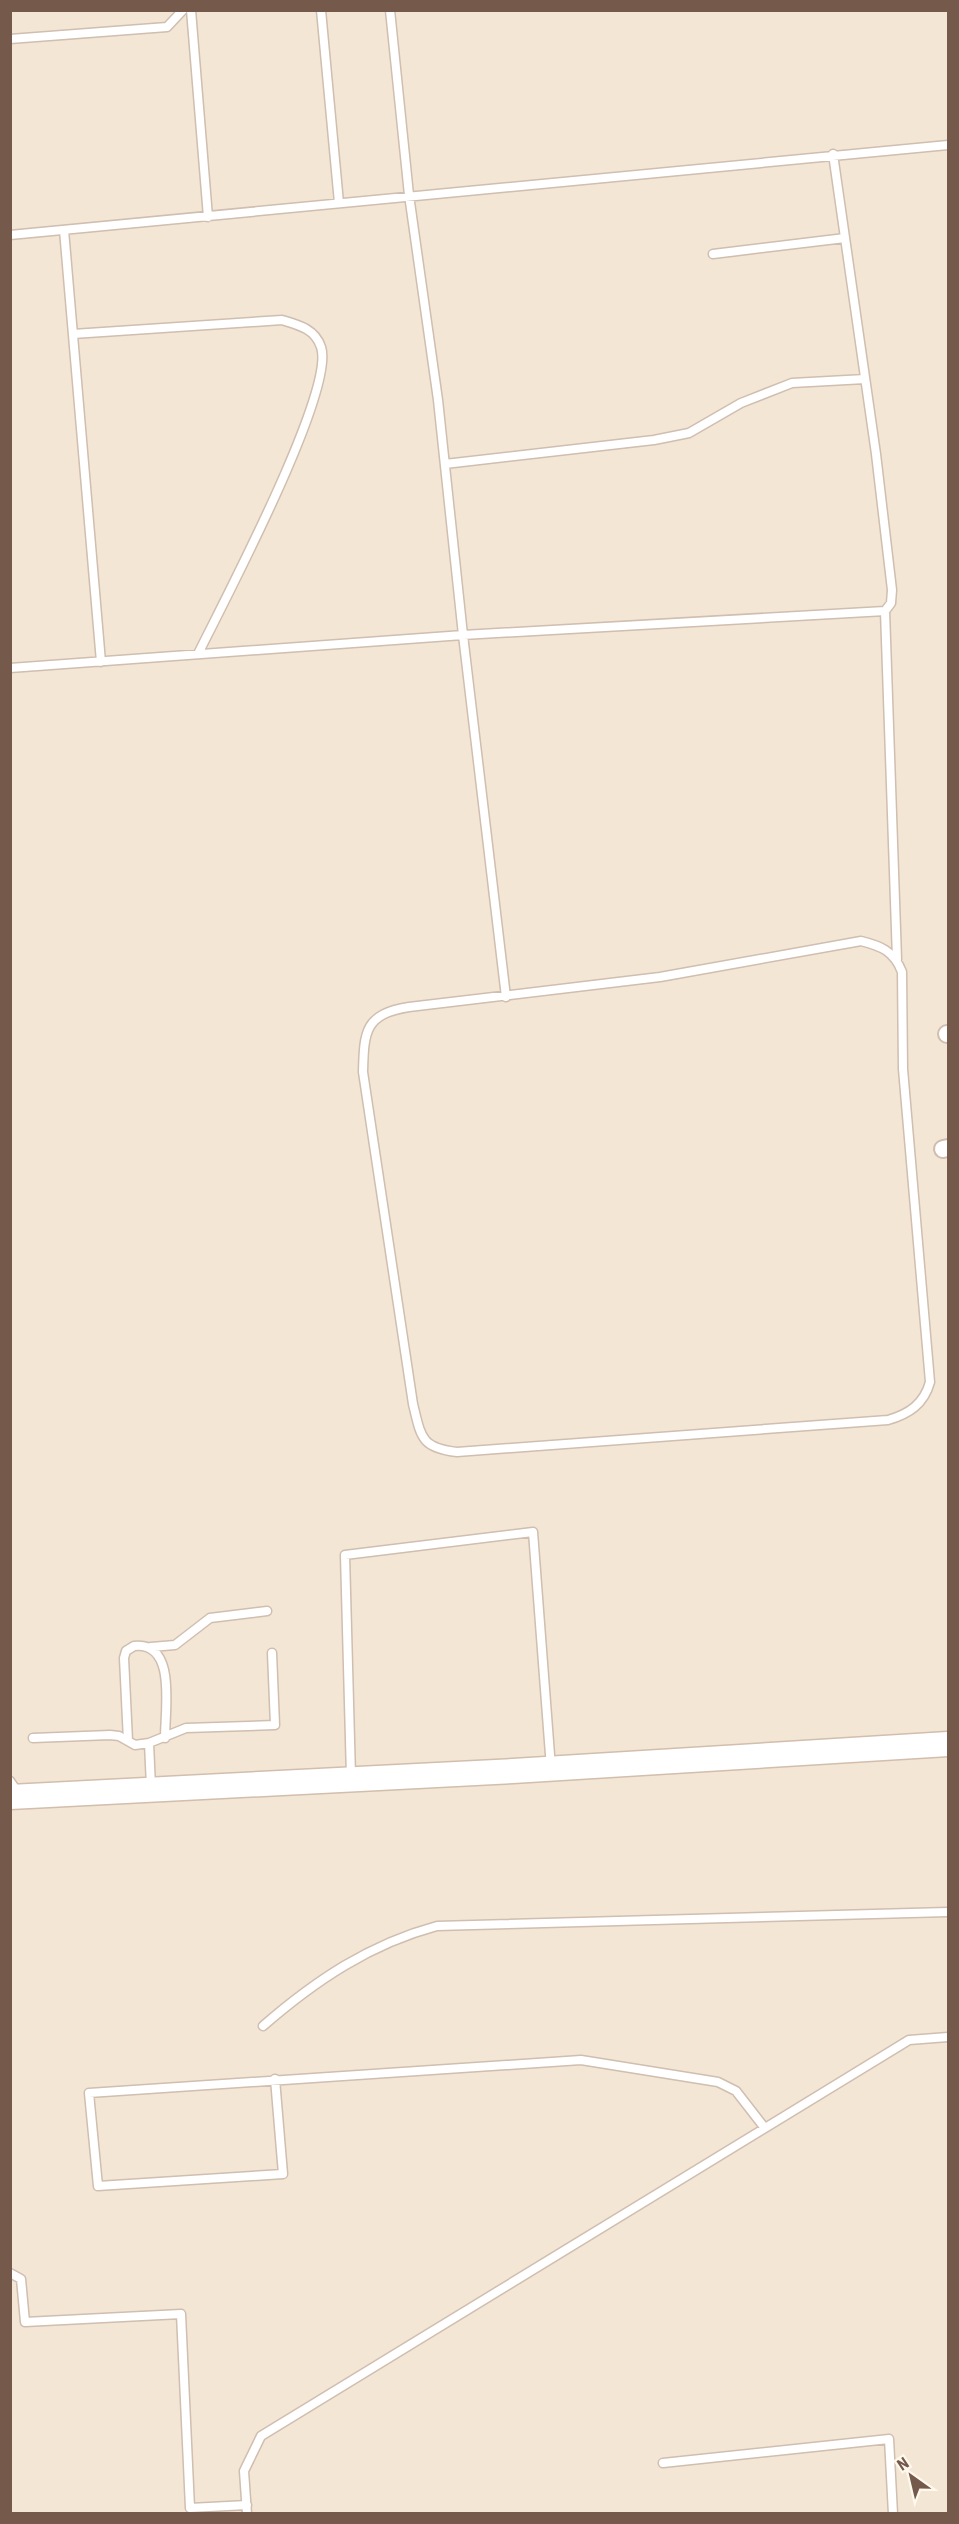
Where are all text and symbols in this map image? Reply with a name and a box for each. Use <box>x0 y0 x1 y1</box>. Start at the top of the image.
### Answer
north arrow <box>881 2446 941 2506</box>
text: N <box>894 2453 912 2475</box>

